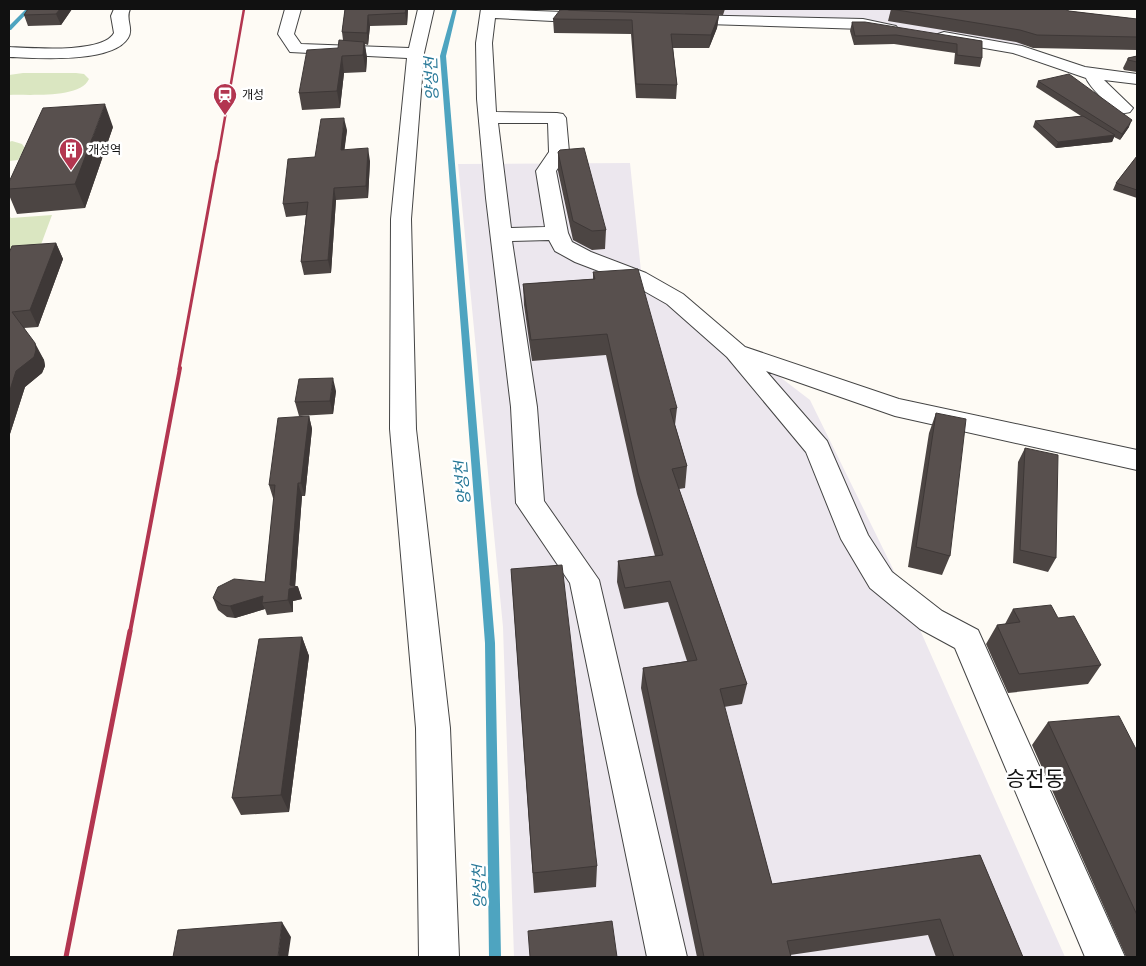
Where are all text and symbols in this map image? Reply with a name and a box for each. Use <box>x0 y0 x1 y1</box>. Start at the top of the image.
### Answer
water label: 양성천 <box>419 54 443 101</box>
station icon: 개성 <box>212 82 238 116</box>
place label: 개성 <box>242 87 264 103</box>
building icon: 개성역 <box>58 137 84 171</box>
place label: 개성역 <box>88 142 121 158</box>
water label: 양성천 <box>449 458 475 506</box>
district label: 승전동 <box>1006 764 1064 793</box>
water label: 양성천 <box>468 862 490 909</box>

